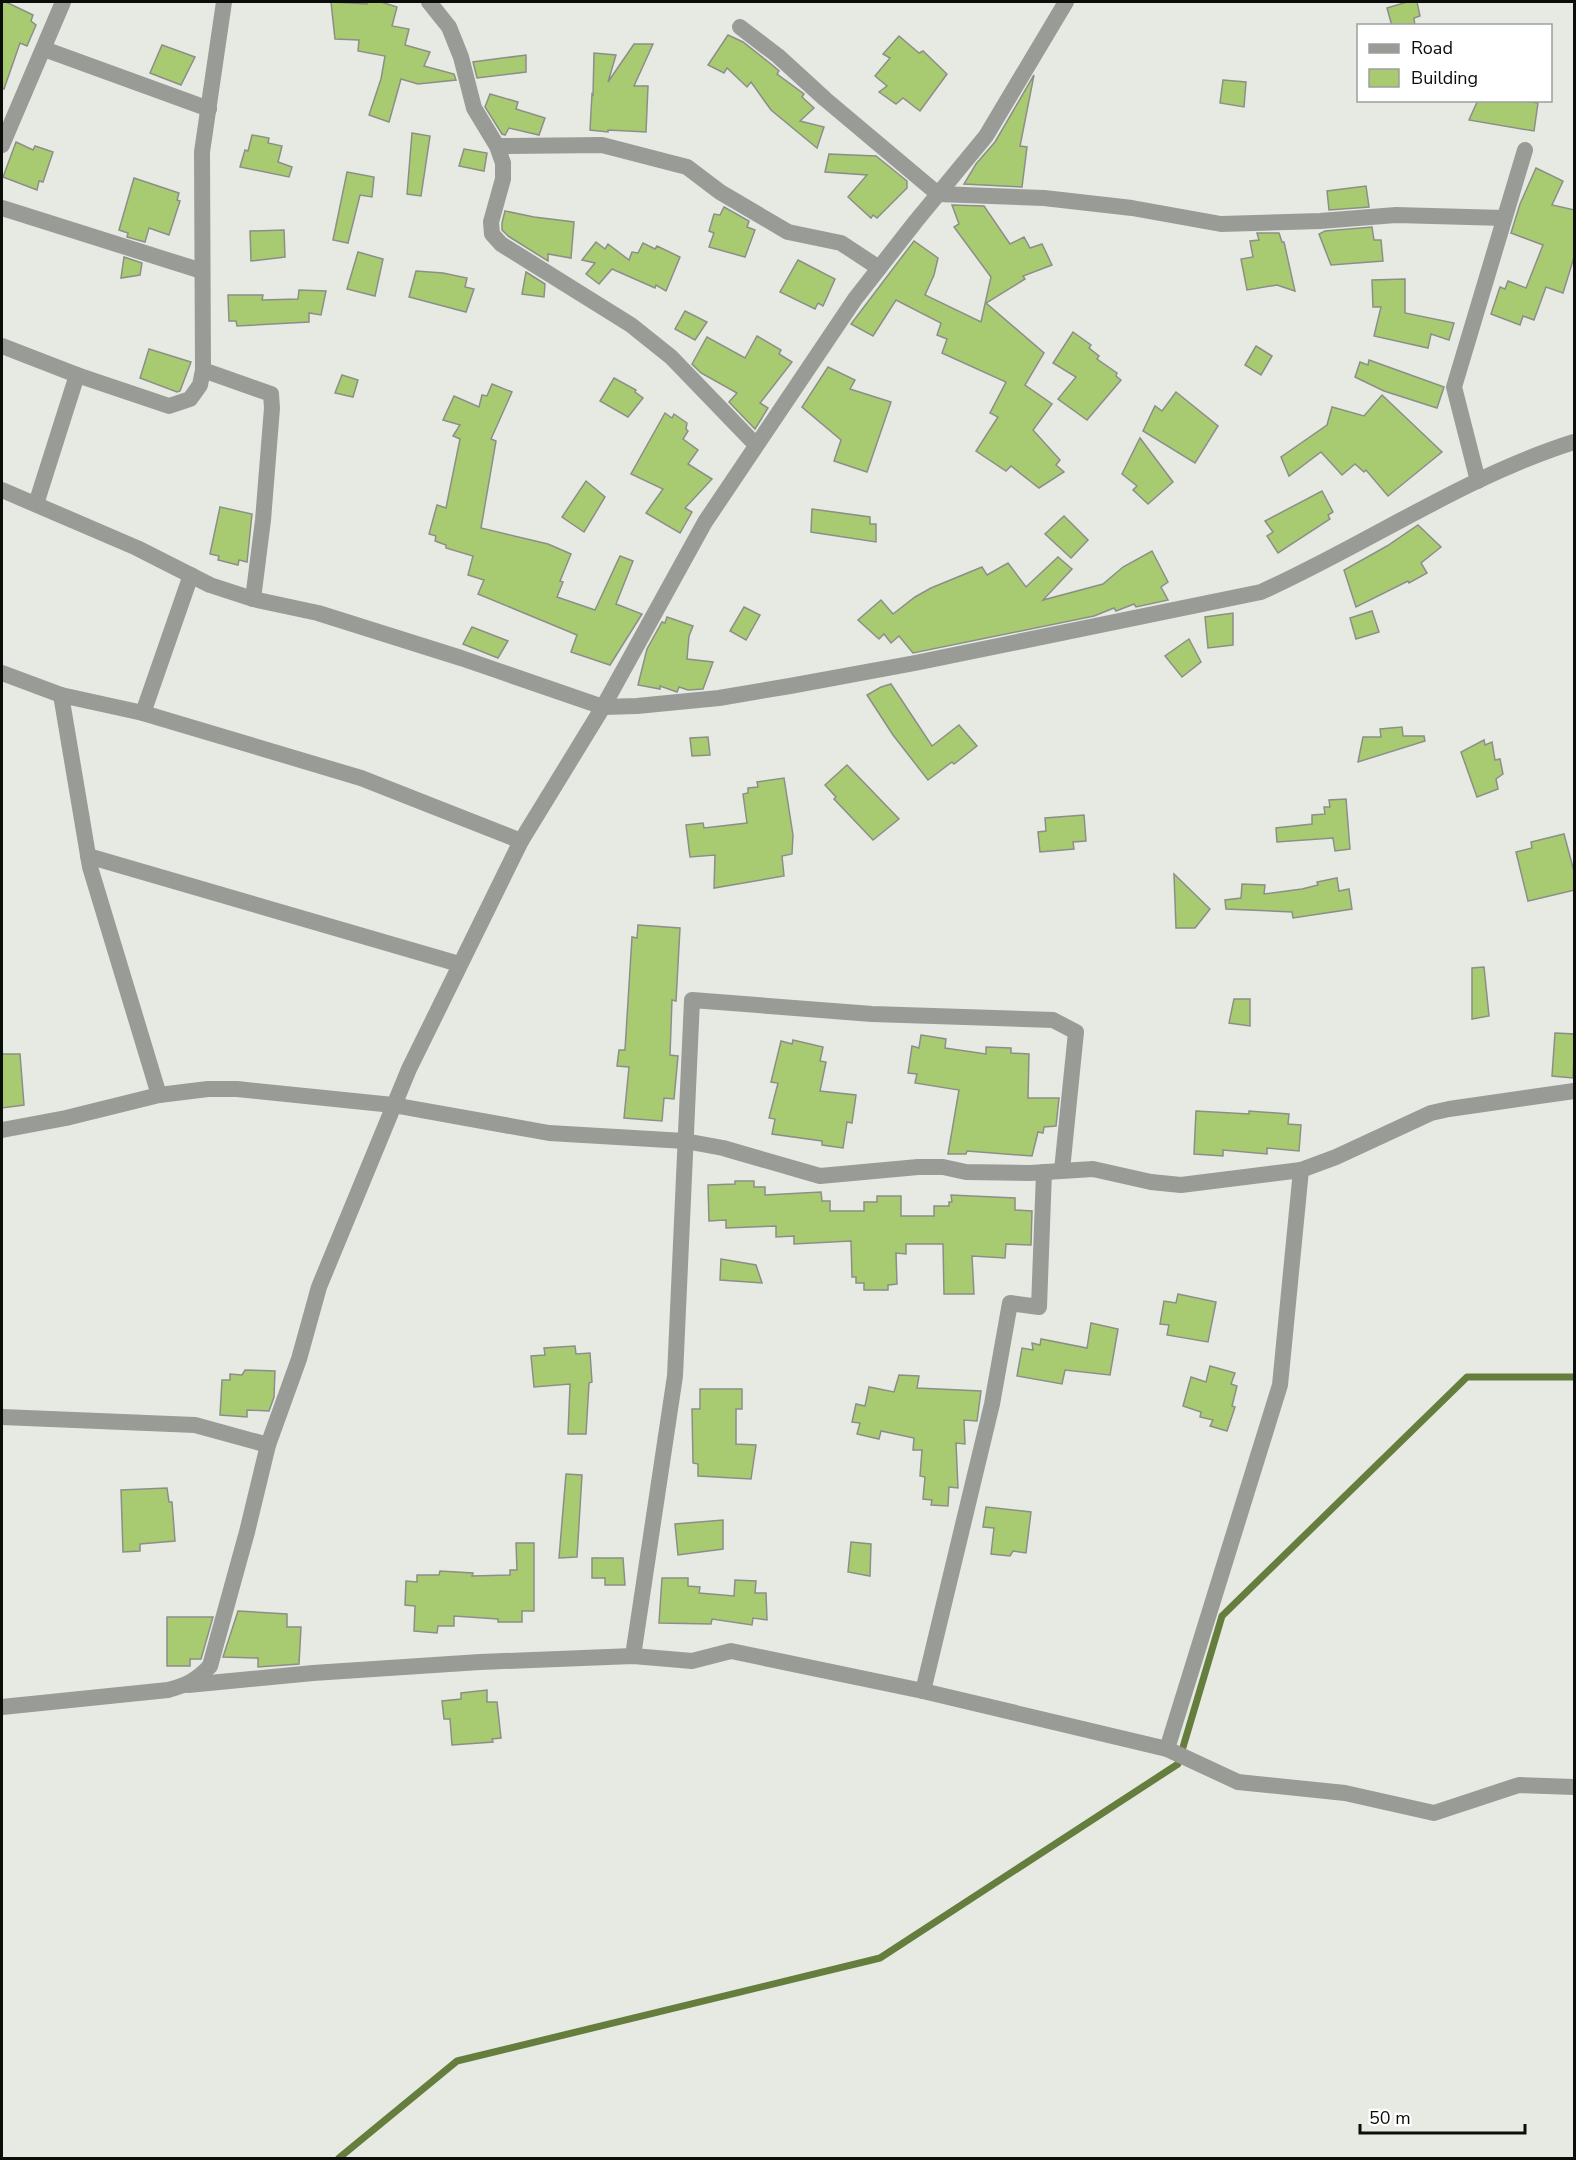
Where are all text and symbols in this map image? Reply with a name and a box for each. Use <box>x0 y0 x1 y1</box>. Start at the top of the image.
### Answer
legend <box>1357 24 1552 102</box>
text: Road <box>1411 36 1453 60</box>
text: Building <box>1411 66 1478 90</box>
scale bar <box>1360 2097 1525 2135</box>
text: 50 m <box>1369 2106 1411 2130</box>

